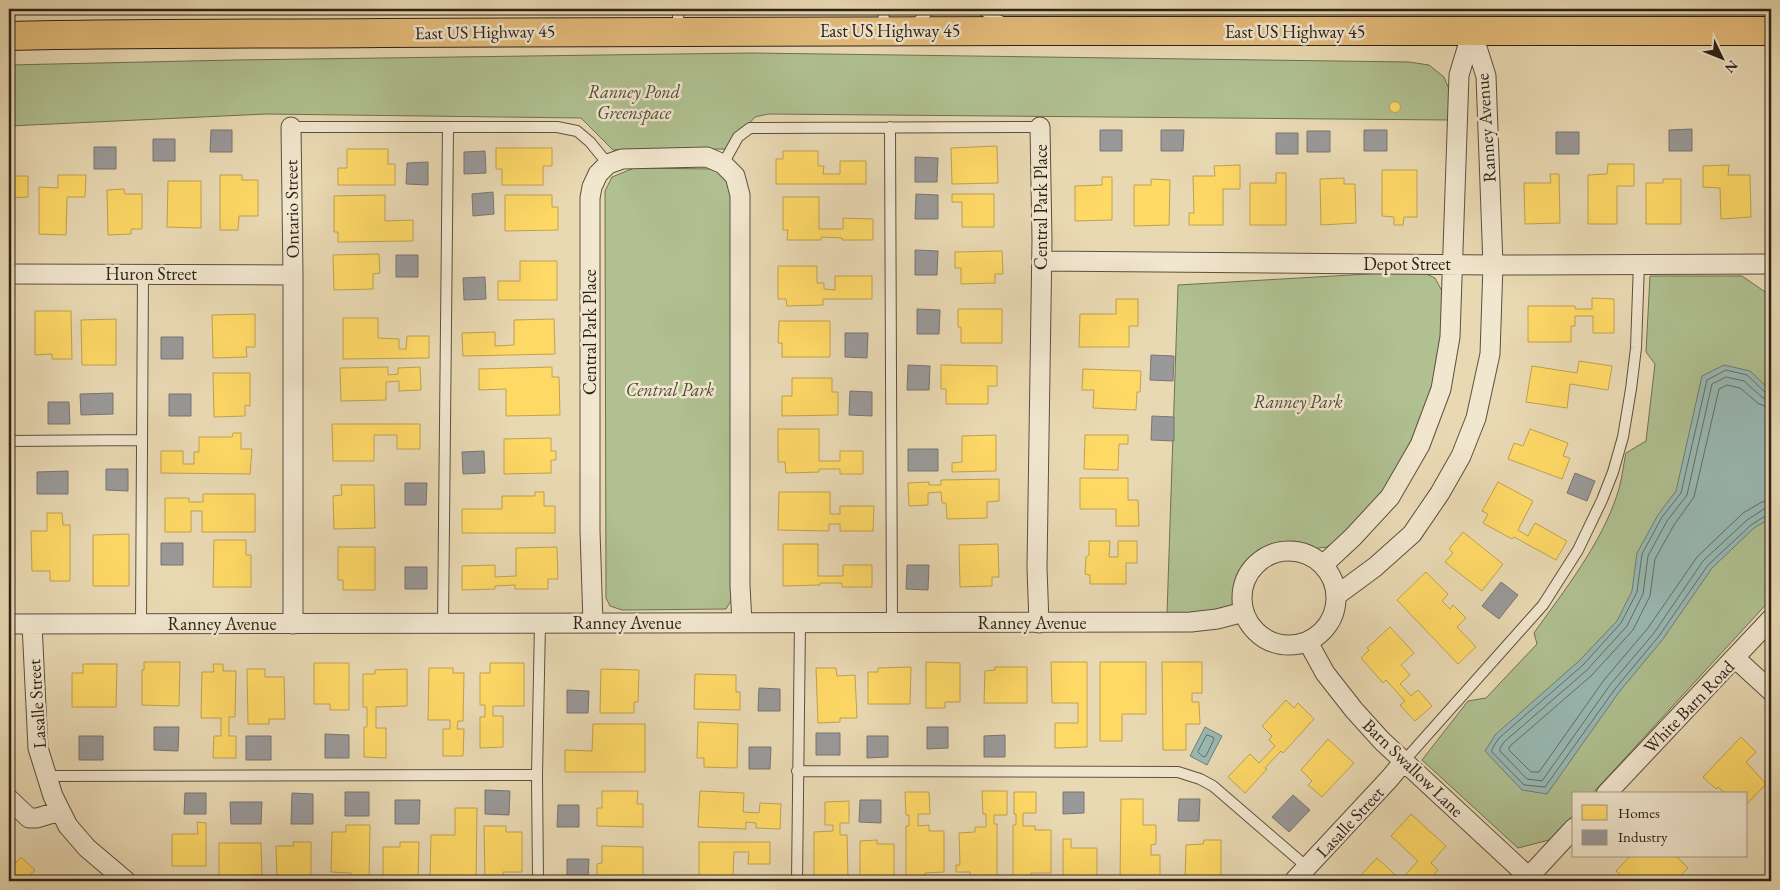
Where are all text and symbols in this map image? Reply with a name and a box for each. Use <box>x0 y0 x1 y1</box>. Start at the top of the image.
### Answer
street label: East US Highway 45 <box>414 19 556 44</box>
street label: East US Highway 45 <box>820 19 960 42</box>
street label: East US Highway 45 <box>1225 20 1365 43</box>
north arrow <box>1698 32 1748 82</box>
text: N <box>1721 57 1742 78</box>
street label: Ranney Avenue <box>1470 73 1501 183</box>
park label: Ranney Pond Greenspace <box>588 80 681 125</box>
street label: Central Park Place <box>1029 144 1052 270</box>
street label: Ontario Street <box>279 159 304 258</box>
street label: Depot Street <box>1363 252 1451 275</box>
street label: Huron Street <box>105 262 197 285</box>
street label: Central Park Place <box>578 269 601 395</box>
park label: Central Park <box>626 378 714 401</box>
park label: Ranney Park <box>1253 390 1343 414</box>
street label: Ranney Avenue <box>572 611 682 634</box>
street label: Ranney Avenue <box>977 611 1087 634</box>
street label: Ranney Avenue <box>167 612 277 635</box>
street label: White Barn Road <box>1638 655 1740 758</box>
street label: Lasalle Street <box>22 658 51 749</box>
street label: Barn Swallow Lane <box>1358 714 1469 822</box>
street label: Lasalle Street <box>1311 781 1389 862</box>
legend <box>1572 792 1748 858</box>
text: Homes <box>1618 803 1660 822</box>
text: Industry <box>1618 827 1668 846</box>

